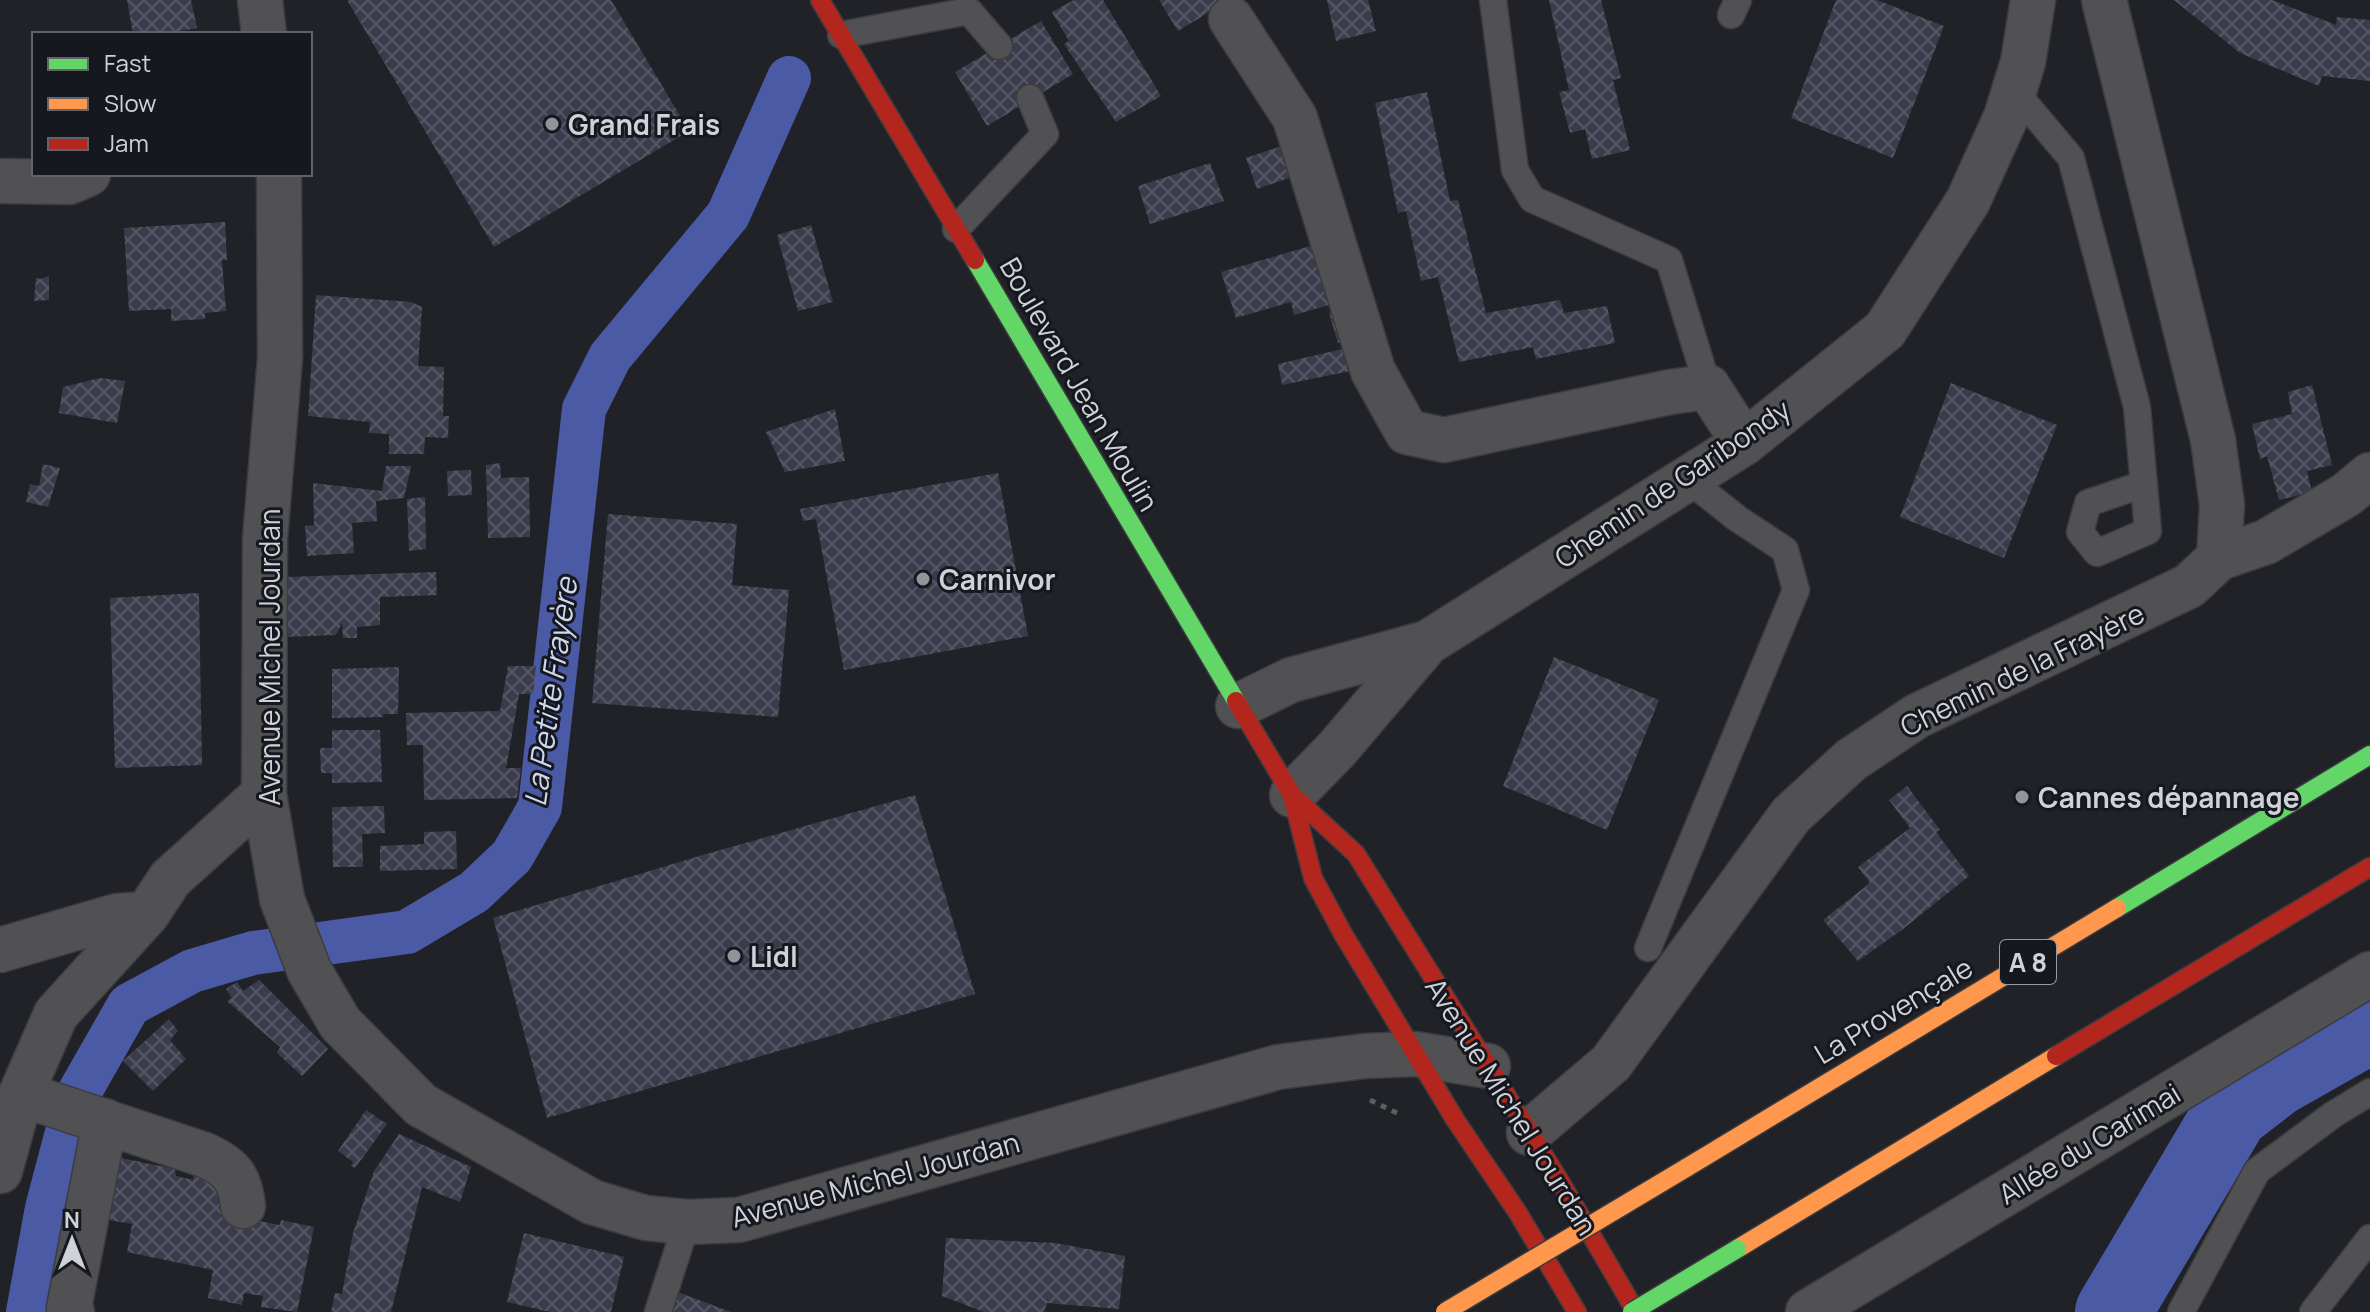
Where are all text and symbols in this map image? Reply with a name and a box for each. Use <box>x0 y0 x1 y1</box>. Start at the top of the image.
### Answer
legend <box>32 32 312 176</box>
text: Fast <box>104 46 151 79</box>
text: Slow <box>104 86 157 119</box>
place label: Grand Frais <box>568 105 720 143</box>
marker: Grand Frais <box>543 115 561 133</box>
text: Jam <box>104 126 149 159</box>
street label: Boulevard Jean Moulin <box>992 250 1168 518</box>
street label: Chemin de Garibondy <box>1547 390 1797 576</box>
street label: Avenue Michel Jourdan <box>250 509 288 805</box>
place label: Carnivor <box>939 560 1056 598</box>
marker: Carnivor <box>914 570 932 588</box>
water label: La Petite Frayère <box>514 574 587 809</box>
street label: Chemin de la Frayère <box>1894 593 2150 745</box>
place label: Cannes dépannage <box>2038 778 2300 816</box>
marker: Cannes dépannage <box>2013 788 2031 806</box>
place label: Lidl <box>750 937 798 975</box>
road number: A 8 <box>2000 940 2056 984</box>
marker: Lidl <box>725 947 743 965</box>
street label: La Provençale <box>1807 948 1979 1072</box>
street label: Avenue Michel Jourdan <box>1417 970 1607 1242</box>
street label: Allée du Carimai <box>1991 1074 2187 1212</box>
street label: Avenue Michel Jourdan <box>727 1122 1023 1236</box>
north arrow <box>32 1200 112 1280</box>
text: N <box>64 1205 80 1235</box>

